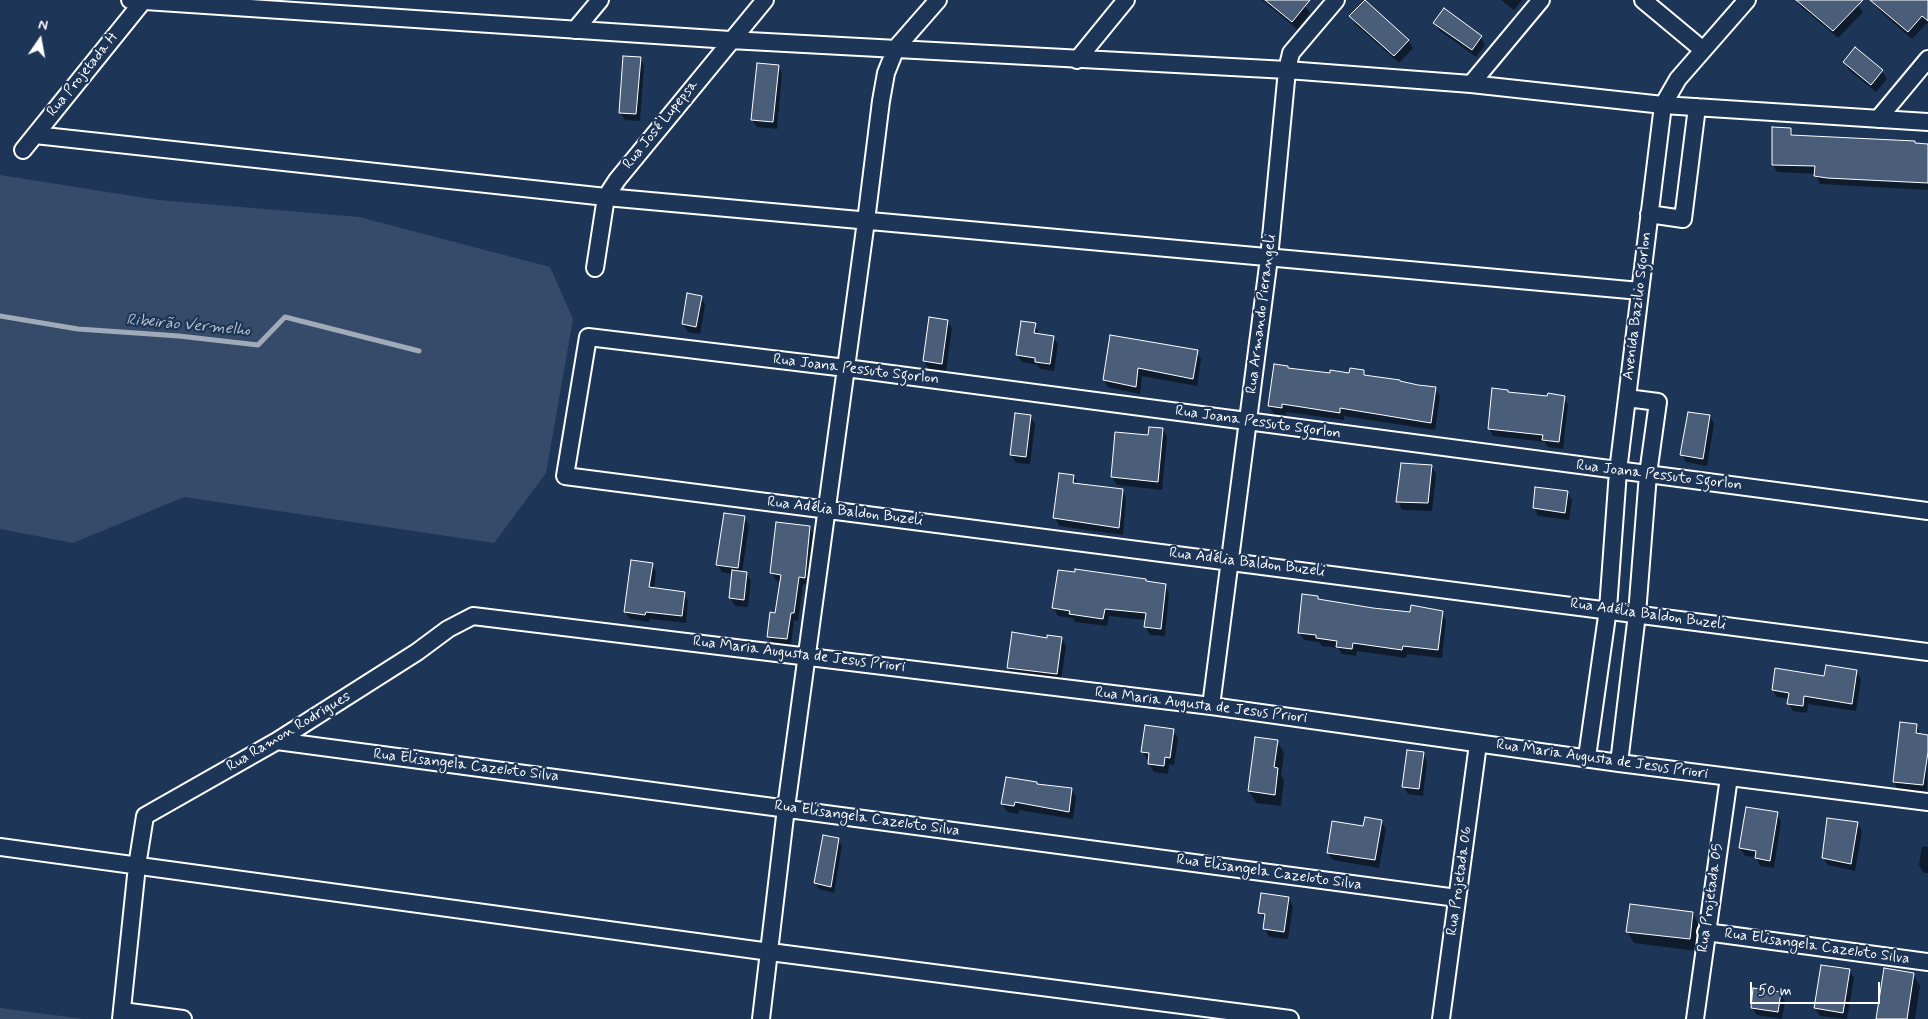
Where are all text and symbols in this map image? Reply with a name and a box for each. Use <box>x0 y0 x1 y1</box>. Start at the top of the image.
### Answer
north arrow <box>15 15 65 65</box>
text: N <box>37 16 50 35</box>
street label: Rua Projetada H <box>44 29 122 121</box>
street label: Rua José Lupepsa <box>620 77 702 173</box>
street label: Avenida Bazilio Sgorlon <box>1620 231 1656 381</box>
street label: Rua Armando Pierangeli <box>1243 233 1281 395</box>
water label: Ribeirão Vermelho <box>125 311 251 341</box>
street label: Rua Joana Pessuto Sgorlon <box>772 351 940 389</box>
street label: Rua Joana Pessuto Sgorlon <box>1174 402 1342 444</box>
street label: Rua Joana Pessuto Sgorlon <box>1575 457 1743 495</box>
street label: Rua Adélia Baldon Buzeli <box>766 493 924 531</box>
street label: Rua Adélia Baldon Buzeli <box>1168 544 1326 582</box>
street label: Rua Adélia Baldon Buzeli <box>1569 595 1727 635</box>
street label: Rua Maria Augusta de Jesus Priori <box>692 633 906 677</box>
street label: Rua Maria Augusta de Jesus Priori <box>1094 684 1308 728</box>
street label: Rua Ramon Rodrigues <box>224 688 354 776</box>
street label: Rua Maria Augusta de Jesus Priori <box>1495 736 1709 784</box>
street label: Rua Elisangela Cazeloto Silva <box>372 746 560 786</box>
street label: Rua Elisangela Cazeloto Silva <box>773 797 961 841</box>
street label: Rua Projetada 06 <box>1443 825 1477 937</box>
street label: Rua Projetada 05 <box>1694 842 1728 954</box>
street label: Rua Elisangela Cazeloto Silva <box>1175 851 1363 895</box>
street label: Rua Elisangela Cazeloto Silva <box>1723 925 1911 969</box>
scale bar <box>1753 972 1883 1004</box>
text: 50 m <box>1758 981 1792 1001</box>

